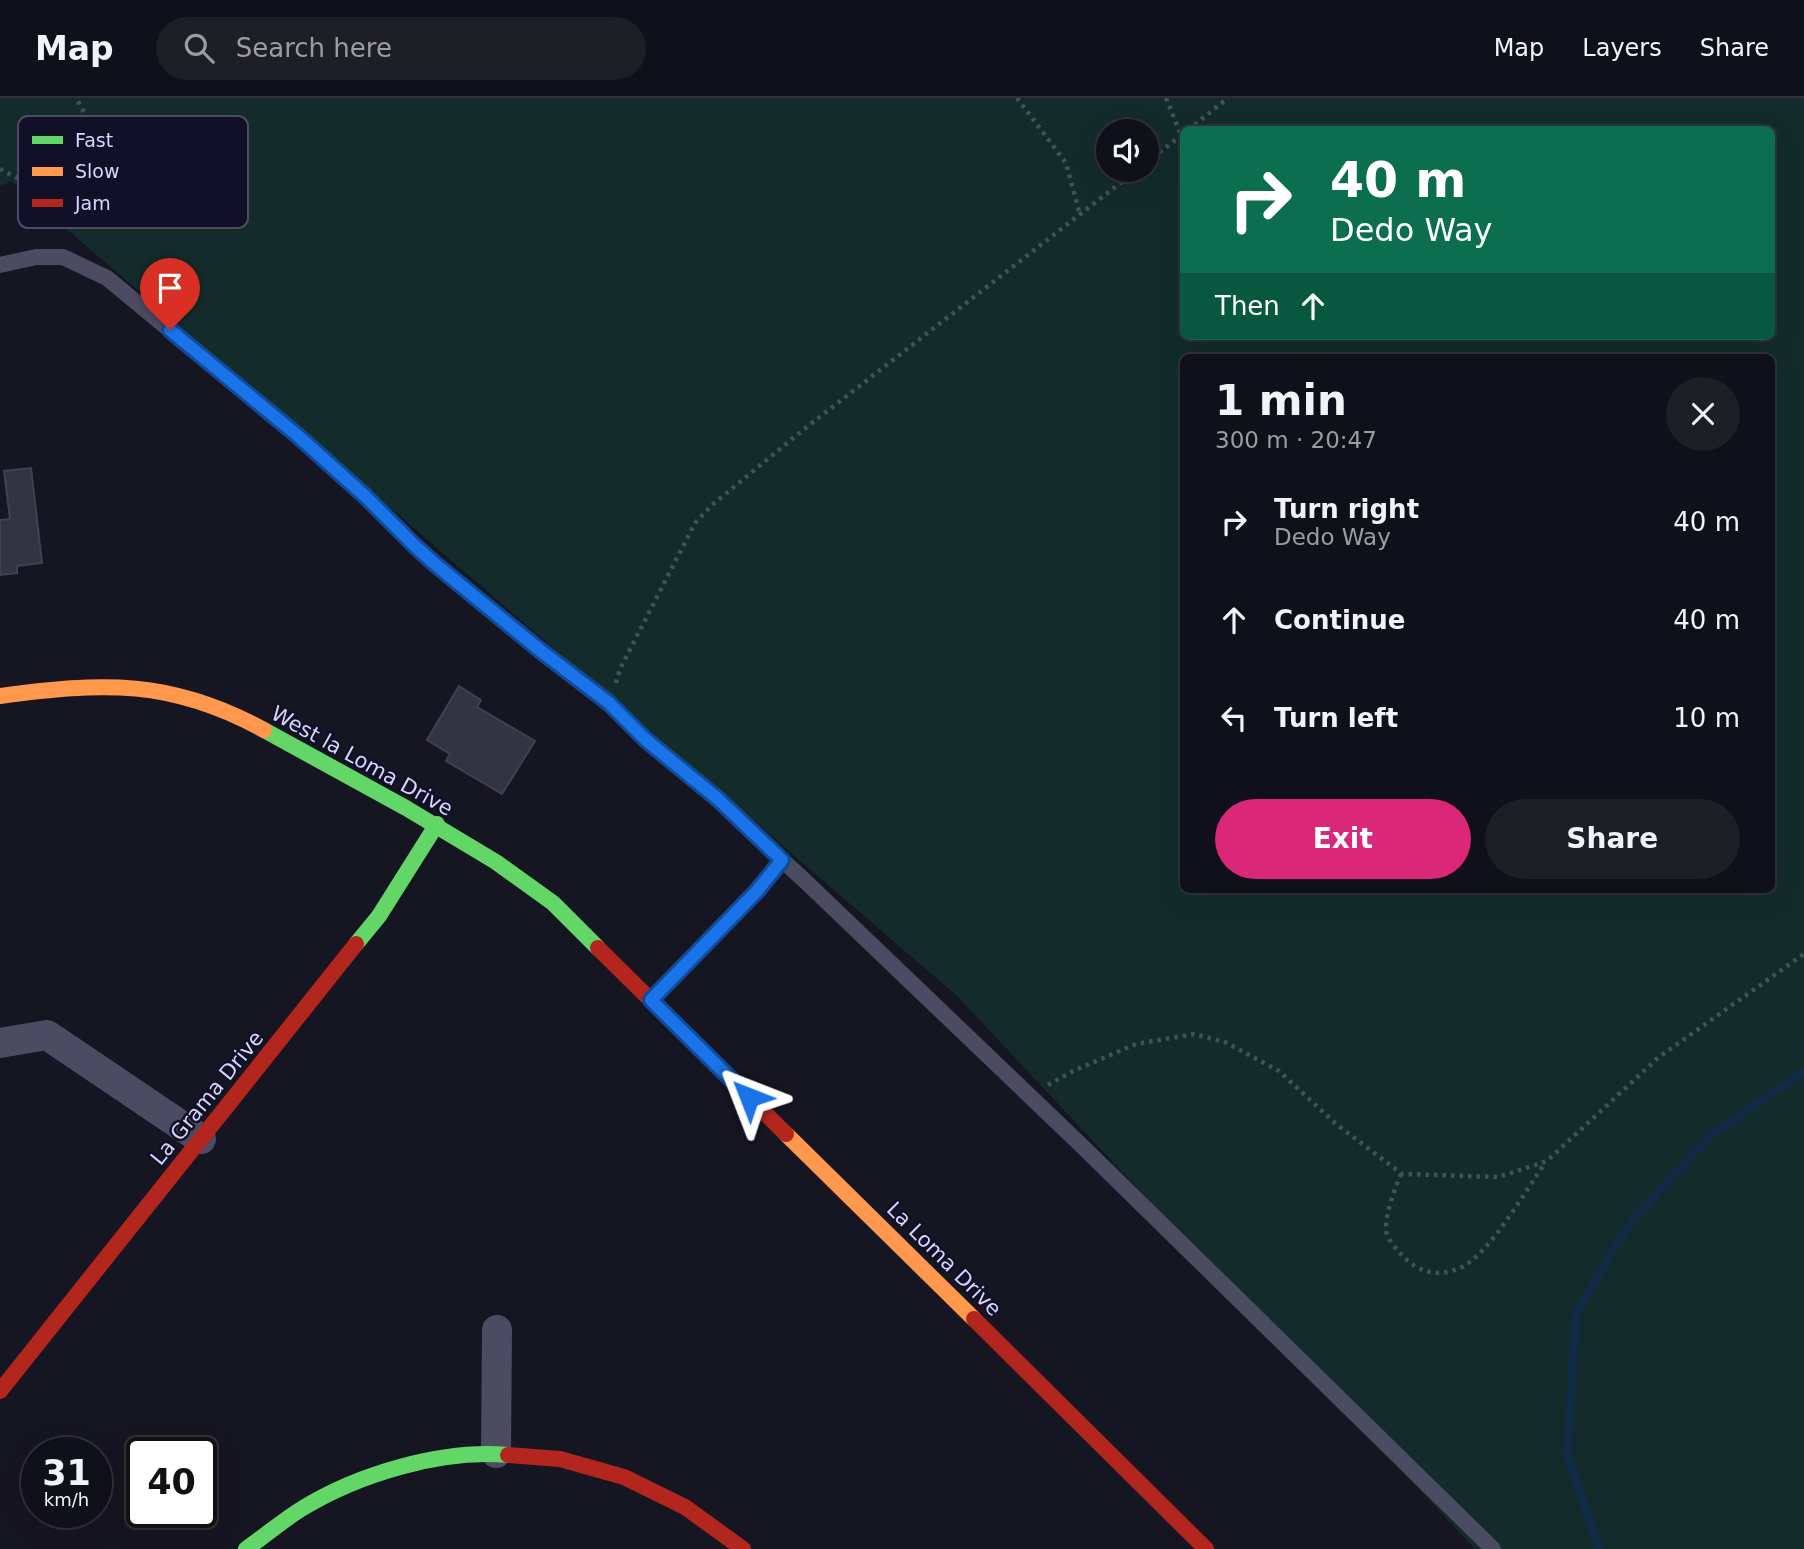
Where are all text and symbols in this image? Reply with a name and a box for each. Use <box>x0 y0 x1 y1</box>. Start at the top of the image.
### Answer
search box <box>156 17 646 80</box>
text: Map <box>35 29 114 68</box>
icon: search <box>180 29 218 67</box>
text: Search here <box>236 33 392 63</box>
text: Map <box>1494 34 1544 62</box>
text: Layers <box>1582 34 1662 62</box>
text: Share <box>1700 34 1769 62</box>
legend <box>18 116 248 228</box>
map controls <box>1096 119 1159 182</box>
button: sound <box>1096 119 1159 182</box>
text: Fast <box>75 129 113 151</box>
text: 40 m <box>1330 152 1466 209</box>
icon: right <box>1215 154 1306 245</box>
text: Slow <box>75 160 120 182</box>
text: Jam <box>74 192 111 214</box>
text: Dedo Way <box>1330 211 1493 249</box>
pin <box>140 258 200 330</box>
icon: arrive <box>151 269 189 307</box>
icon: ahead <box>1294 287 1332 325</box>
text: Then <box>1215 291 1280 321</box>
text: 1 min <box>1215 376 1347 425</box>
button: close <box>1666 377 1740 451</box>
text: 300 m · 20:47 <box>1215 427 1377 453</box>
text: Turn right <box>1274 494 1419 524</box>
icon: right <box>1215 503 1253 541</box>
text: 40 m <box>1673 507 1740 537</box>
text: Dedo Way <box>1274 524 1391 550</box>
icon: ahead <box>1215 601 1253 639</box>
text: Continue <box>1274 605 1405 635</box>
text: 40 m <box>1673 605 1740 635</box>
icon: left <box>1215 699 1253 737</box>
street label: West la Loma Drive <box>267 701 457 821</box>
text: Turn left <box>1274 703 1398 733</box>
text: 10 m <box>1673 703 1740 733</box>
button: Exit <box>1215 799 1471 879</box>
button: Share <box>1485 799 1740 879</box>
street label: La Grama Drive <box>146 1026 268 1170</box>
position arrow <box>712 1060 786 1134</box>
street label: La Loma Drive <box>882 1197 1006 1321</box>
speed limit sign: 40 <box>126 1437 217 1528</box>
text: 31 <box>42 1453 91 1493</box>
text: km/h <box>44 1489 89 1510</box>

